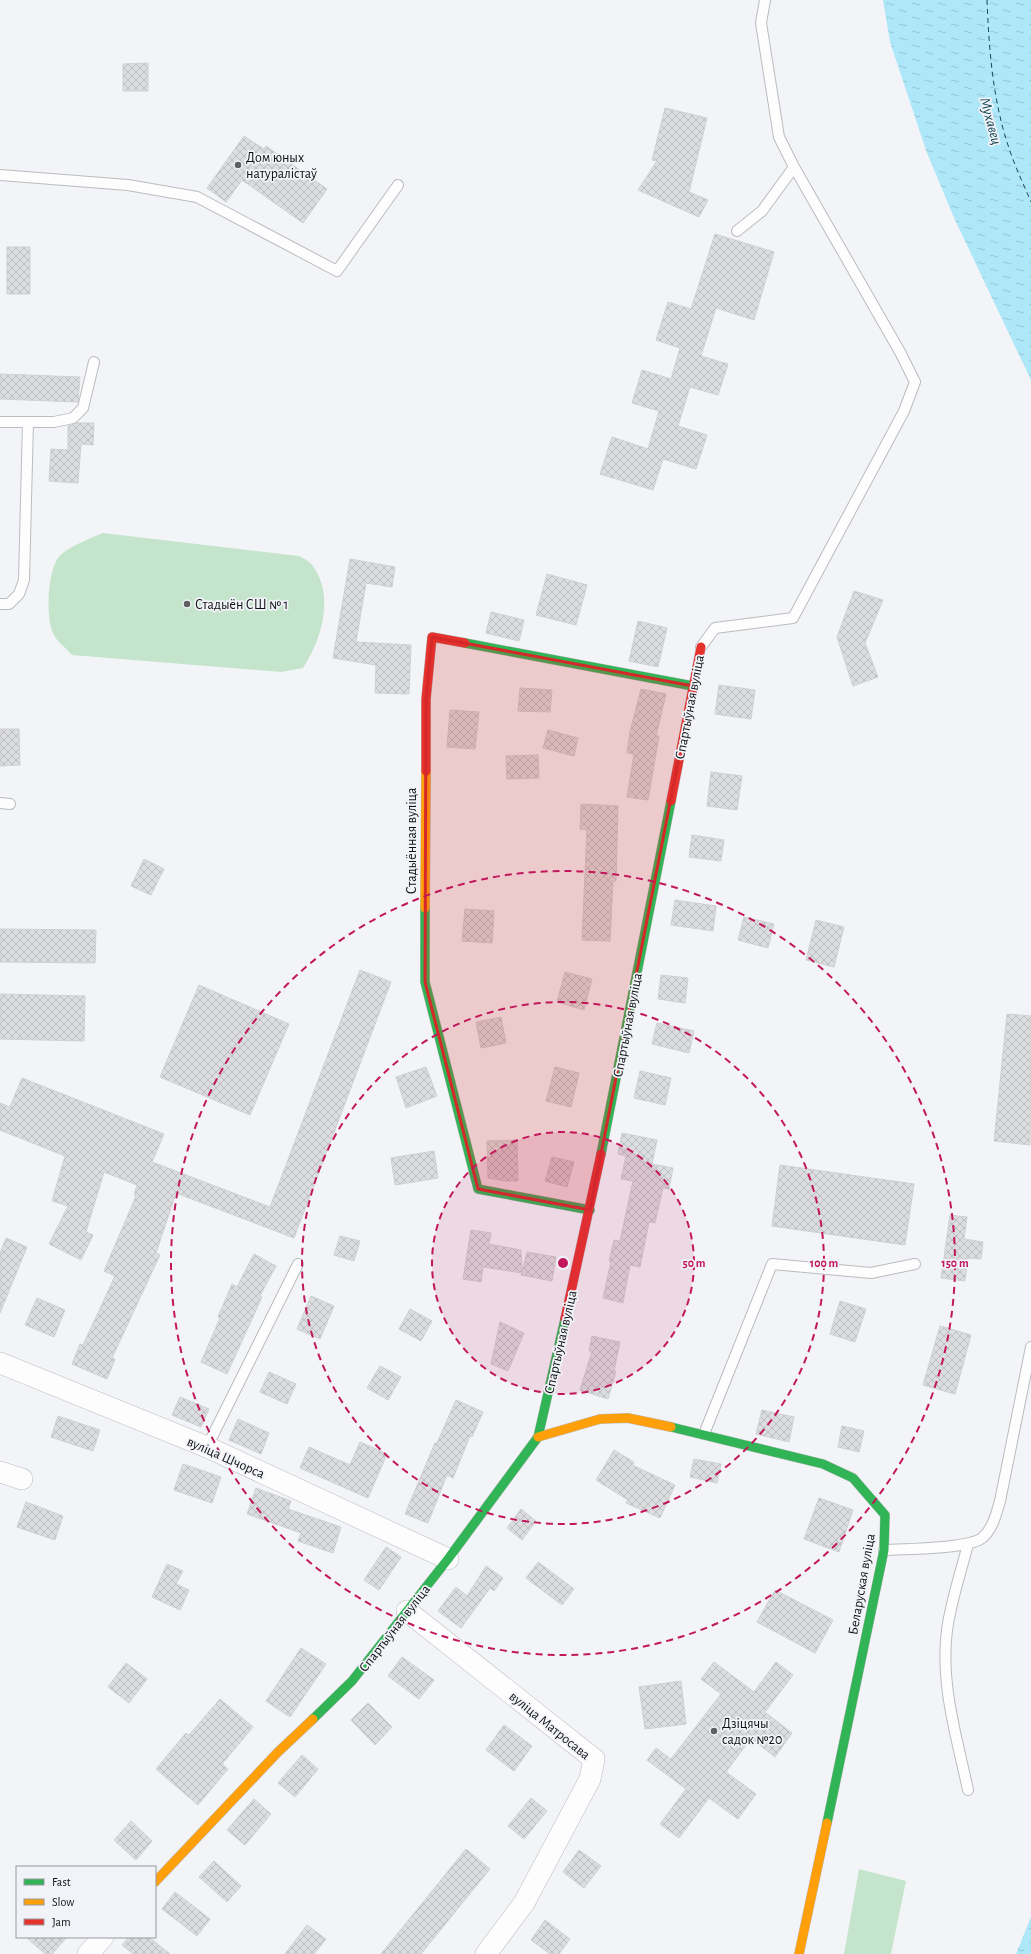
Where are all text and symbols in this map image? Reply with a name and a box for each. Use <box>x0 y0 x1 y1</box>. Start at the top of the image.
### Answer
water label: Мухавец <box>977 96 1004 146</box>
place label: Дом юных натуралістаў <box>246 151 317 181</box>
marker: Дом юных натуралістаў <box>233 160 243 170</box>
place label: Стадыён СШ № 1 <box>195 598 288 612</box>
marker: Стадыён СШ № 1 <box>182 599 192 609</box>
street label: Спартыўная вуліца <box>673 653 707 761</box>
street label: Стадыённая вуліца <box>405 787 419 894</box>
street label: Спартыўная вуліца <box>611 971 645 1079</box>
centre of rings <box>556 1256 570 1270</box>
text: 50 m <box>683 1257 706 1269</box>
text: 100 m <box>810 1257 838 1269</box>
text: 150 m <box>941 1257 969 1269</box>
street label: Спартыўная вуліца <box>542 1288 580 1396</box>
street label: вуліца Шчорса <box>185 1435 267 1481</box>
street label: Беларуская вуліца <box>846 1532 878 1636</box>
street label: Спартыўная вуліца <box>357 1582 433 1675</box>
street label: вуліца Матросава <box>506 1689 593 1763</box>
place label: Дзіцячы садок №20 <box>722 1717 782 1747</box>
marker: Дзіцячы садок №20 <box>709 1726 719 1736</box>
legend <box>16 1866 156 1938</box>
text: Fast <box>52 1876 71 1888</box>
text: Slow <box>52 1896 74 1908</box>
text: Jam <box>52 1916 71 1928</box>

